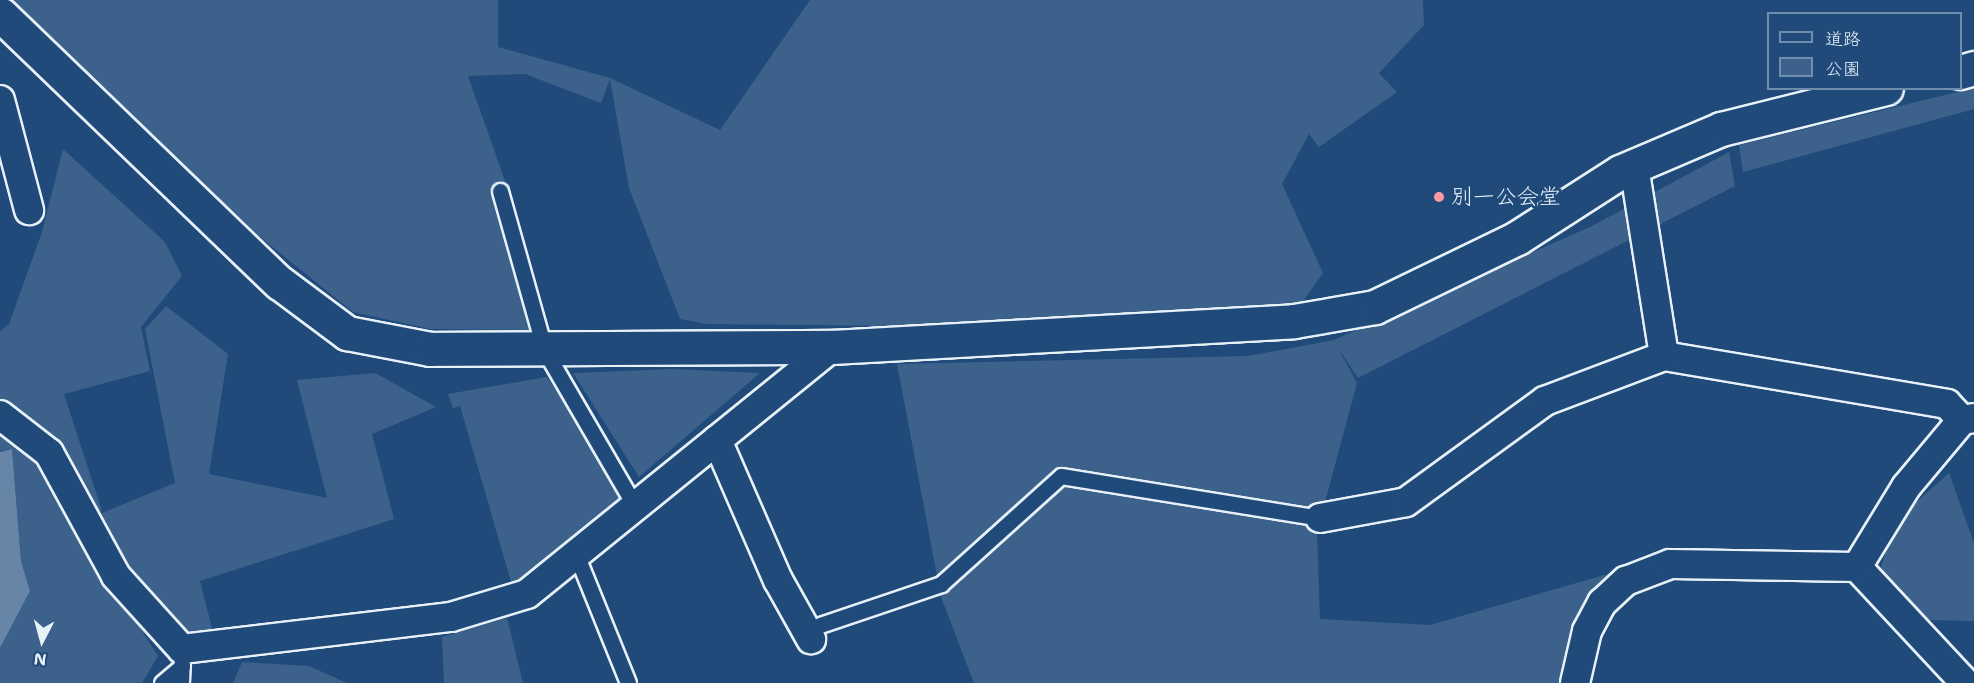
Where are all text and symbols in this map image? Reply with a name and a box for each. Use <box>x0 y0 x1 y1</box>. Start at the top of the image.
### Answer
legend <box>1767 12 1962 90</box>
text: 道路 <box>1825 27 1861 51</box>
text: 公園 <box>1825 57 1861 81</box>
place label: 別一公会堂 <box>1451 184 1561 210</box>
marker: 別一公会堂 <box>1432 190 1446 204</box>
north arrow <box>12 611 72 671</box>
text: N <box>33 648 47 671</box>

